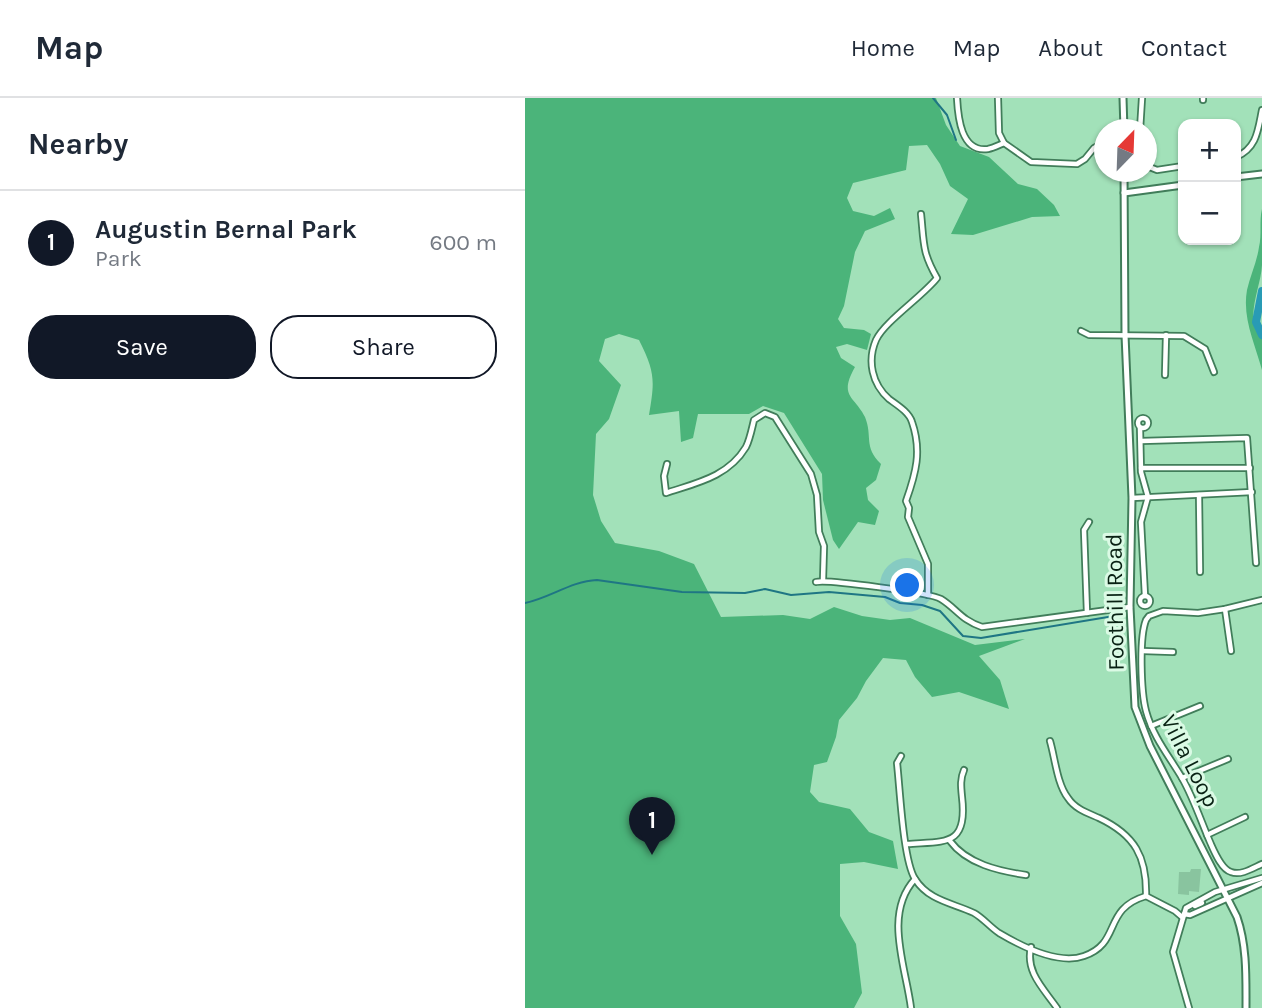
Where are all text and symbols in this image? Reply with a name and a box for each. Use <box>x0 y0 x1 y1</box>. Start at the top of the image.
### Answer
text: Map <box>35 29 103 67</box>
text: Home <box>851 34 915 62</box>
text: Map <box>953 34 1000 62</box>
text: About <box>1038 34 1103 62</box>
text: Contact <box>1141 34 1227 62</box>
north arrow <box>1094 119 1157 182</box>
map controls <box>1178 119 1241 245</box>
button: + <box>1178 119 1241 182</box>
text: Nearby <box>28 126 128 162</box>
button: − <box>1178 182 1241 245</box>
text: Augustin Bernal Park <box>95 214 357 245</box>
text: 1 <box>47 229 55 256</box>
text: 600 m <box>430 229 497 256</box>
text: Park <box>95 245 142 272</box>
button: Save <box>28 315 256 379</box>
button: Share <box>270 315 497 379</box>
street label: Foothill Road <box>1100 533 1130 671</box>
your location <box>890 568 924 602</box>
street label: Villa Loop <box>1155 710 1225 812</box>
pin: 1 <box>629 797 675 855</box>

